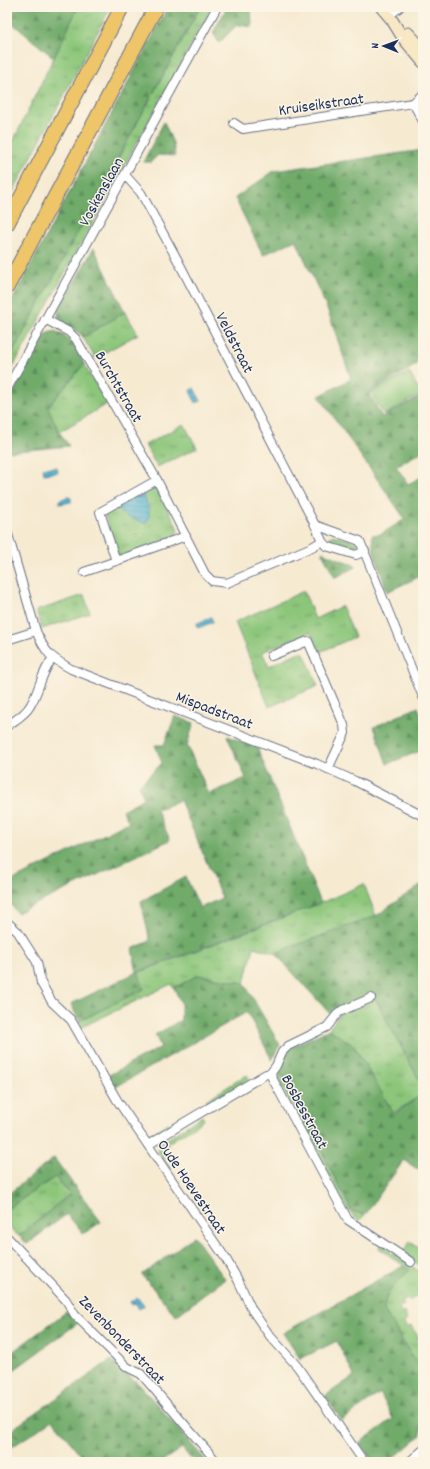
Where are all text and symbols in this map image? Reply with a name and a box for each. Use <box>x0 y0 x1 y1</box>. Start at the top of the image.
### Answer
north arrow <box>364 26 404 66</box>
text: N <box>368 42 384 49</box>
street label: Kruiseikstraat <box>277 88 366 123</box>
street label: Voskenslaan <box>74 154 131 231</box>
street label: Veldstraat <box>209 309 259 378</box>
street label: Burchtstraat <box>88 347 148 428</box>
street label: Mispadstraat <box>172 686 256 737</box>
street label: Bosbesstraat <box>274 1071 333 1154</box>
street label: Oude Hoevestraat <box>151 1135 231 1239</box>
street label: Zevenbonderstraat <box>72 1291 170 1391</box>

